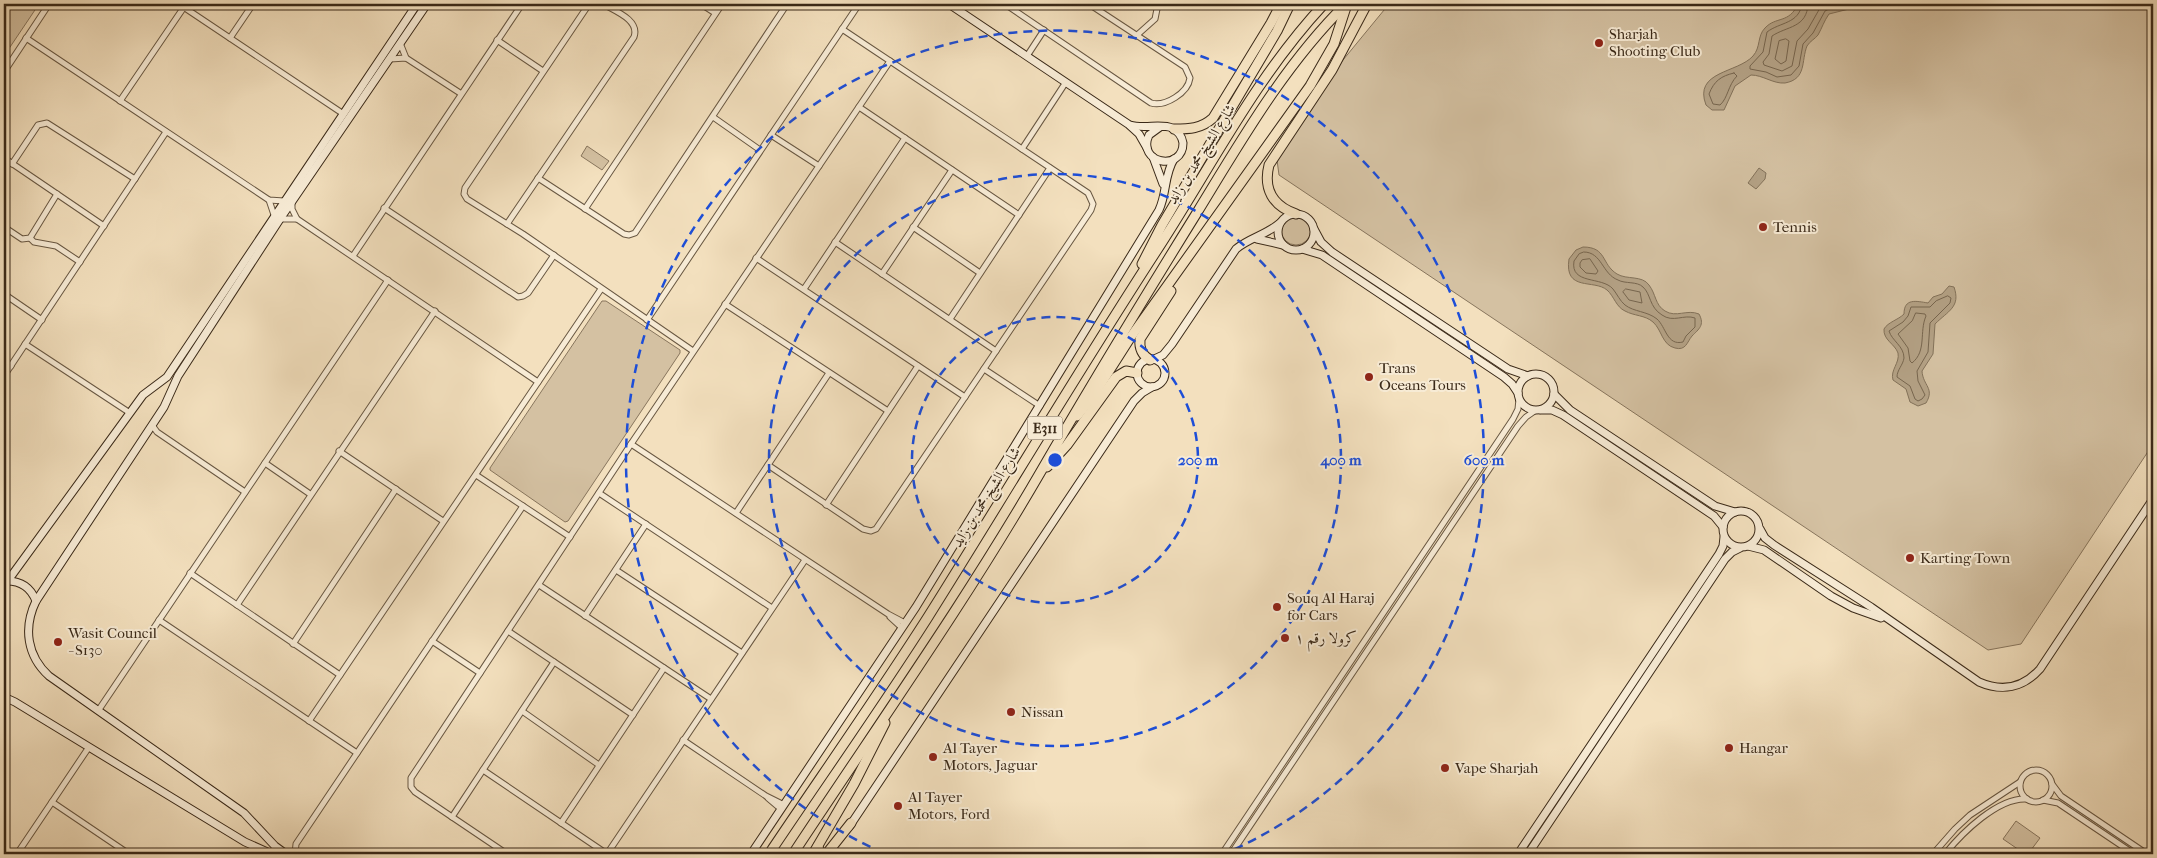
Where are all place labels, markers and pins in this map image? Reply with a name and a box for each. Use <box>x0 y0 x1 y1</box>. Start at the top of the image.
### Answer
place label: Sharjah Shooting Club <box>1609 25 1701 60</box>
marker: Sharjah Shooting Club <box>1593 37 1605 49</box>
place label: Tennis <box>1773 218 1817 236</box>
marker: Tennis <box>1757 221 1769 233</box>
place label: Trans Oceans Tours <box>1379 359 1466 394</box>
marker: Trans Oceans Tours <box>1363 371 1375 383</box>
centre of rings <box>1046 451 1064 469</box>
place label: Karting Town <box>1920 549 2010 567</box>
marker: Karting Town <box>1904 552 1916 564</box>
place label: Souq Al Haraj for Cars <box>1287 589 1375 624</box>
marker: Souq Al Haraj for Cars <box>1271 601 1283 613</box>
place label: Wasit Council - S130 <box>67 624 157 659</box>
place label: كرولا رقم ١ <box>1295 629 1357 652</box>
marker: كرولا رقم ١ <box>1279 632 1291 644</box>
marker: Wasit Council - S130 <box>52 636 64 648</box>
place label: Nissan <box>1021 703 1064 721</box>
marker: Nissan <box>1005 706 1017 718</box>
place label: Al Tayer Motors, Jaguar <box>942 739 1038 774</box>
place label: Hangar <box>1739 739 1788 757</box>
marker: Hangar <box>1723 742 1735 754</box>
marker: Al Tayer Motors, Jaguar <box>927 751 939 763</box>
place label: Vape Sharjah <box>1454 759 1539 777</box>
marker: Vape Sharjah <box>1439 762 1451 774</box>
place label: Al Tayer Motors, Ford <box>907 788 991 823</box>
marker: Al Tayer Motors, Ford <box>892 800 904 812</box>

